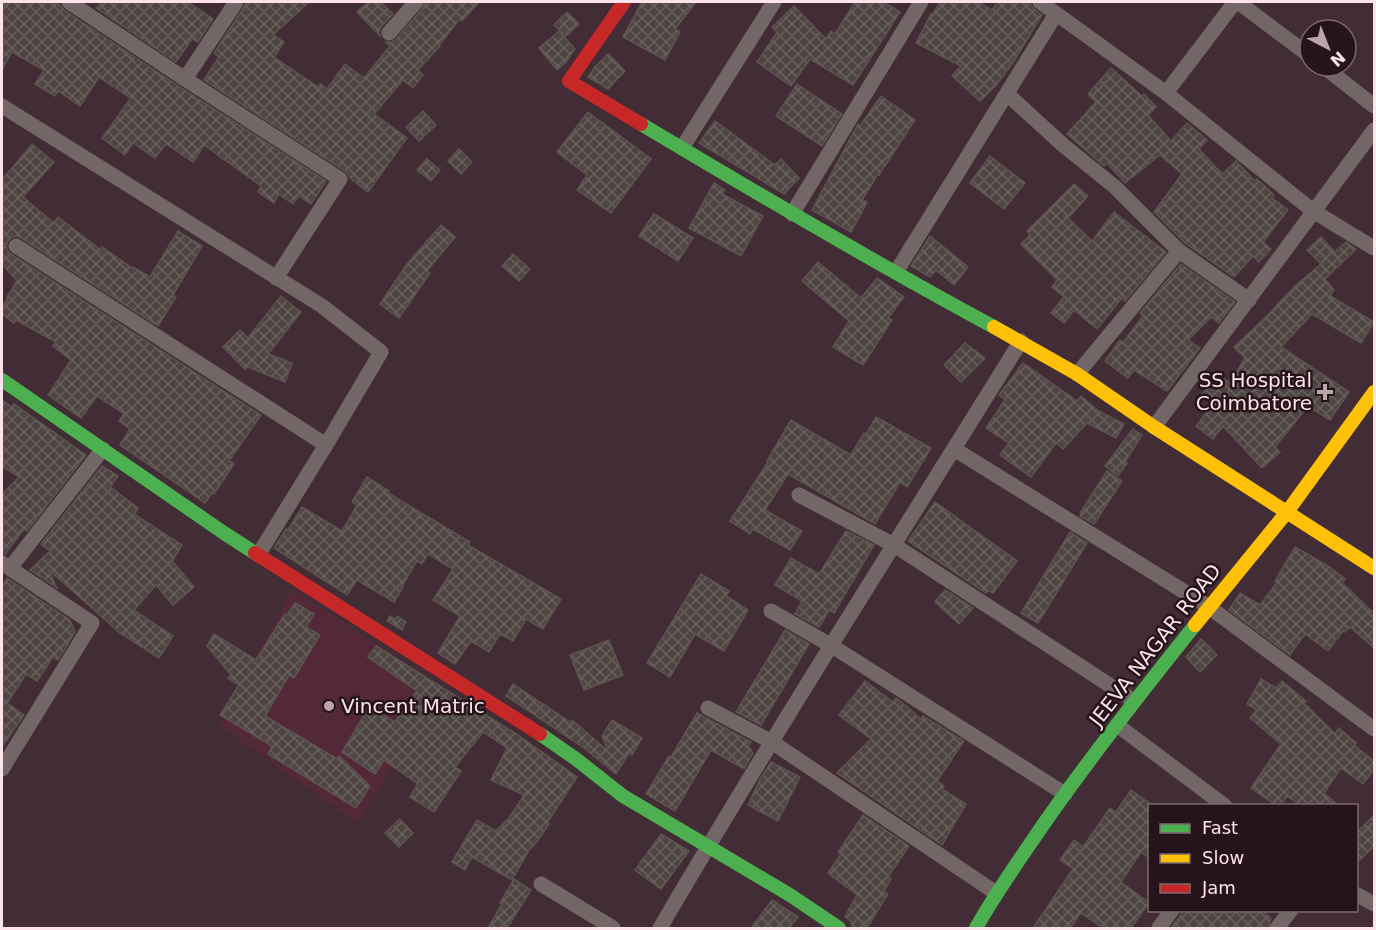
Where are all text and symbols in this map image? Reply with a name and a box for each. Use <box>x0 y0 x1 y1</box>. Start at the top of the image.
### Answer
north arrow <box>1298 18 1358 78</box>
text: N <box>1326 47 1349 70</box>
place label: SS Hospital Coimbatore <box>1196 368 1312 415</box>
marker: SS Hospital Coimbatore <box>1316 383 1334 401</box>
street label: JEEVA NAGAR ROAD <box>1083 559 1226 733</box>
place label: Vincent Matric <box>341 694 485 718</box>
marker: Vincent Matric <box>322 699 336 713</box>
legend <box>1148 804 1358 912</box>
text: Fast <box>1202 817 1238 838</box>
text: Slow <box>1202 847 1244 868</box>
text: Jam <box>1201 877 1236 898</box>

